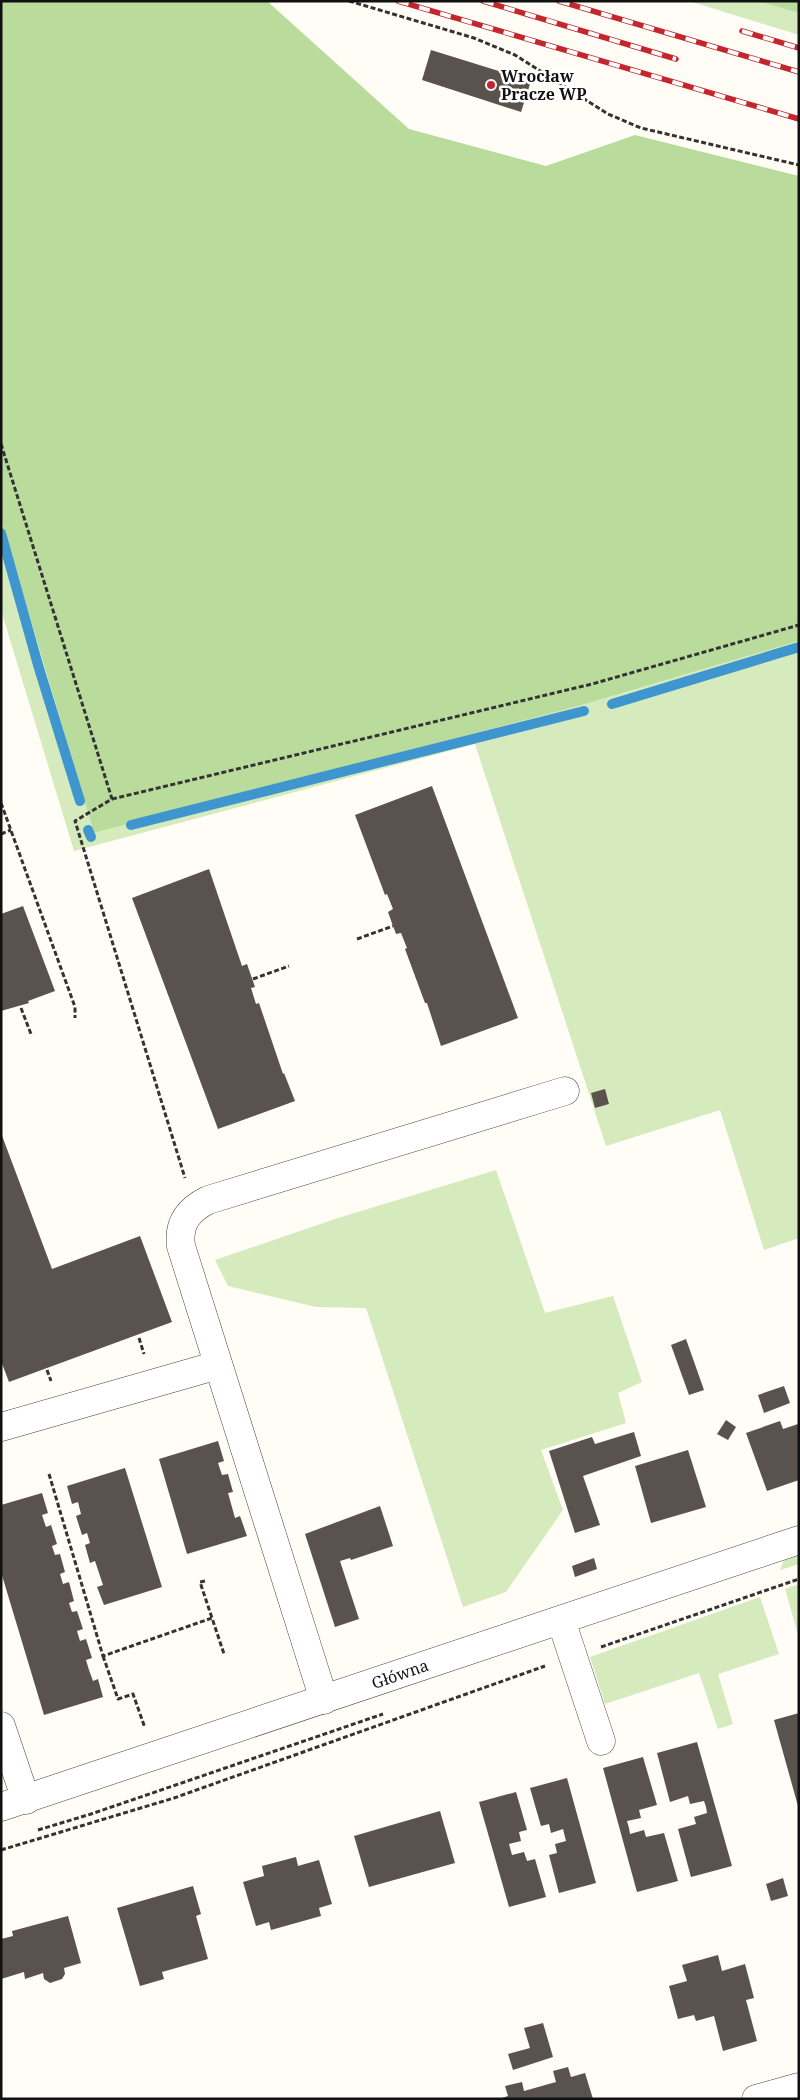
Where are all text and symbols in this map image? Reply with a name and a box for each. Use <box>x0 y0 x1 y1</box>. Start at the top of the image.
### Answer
place label: Wrocław Pracze WP <box>501 65 586 105</box>
marker: Wrocław Pracze WP <box>485 79 497 91</box>
street label: Główna <box>369 1654 431 1694</box>

